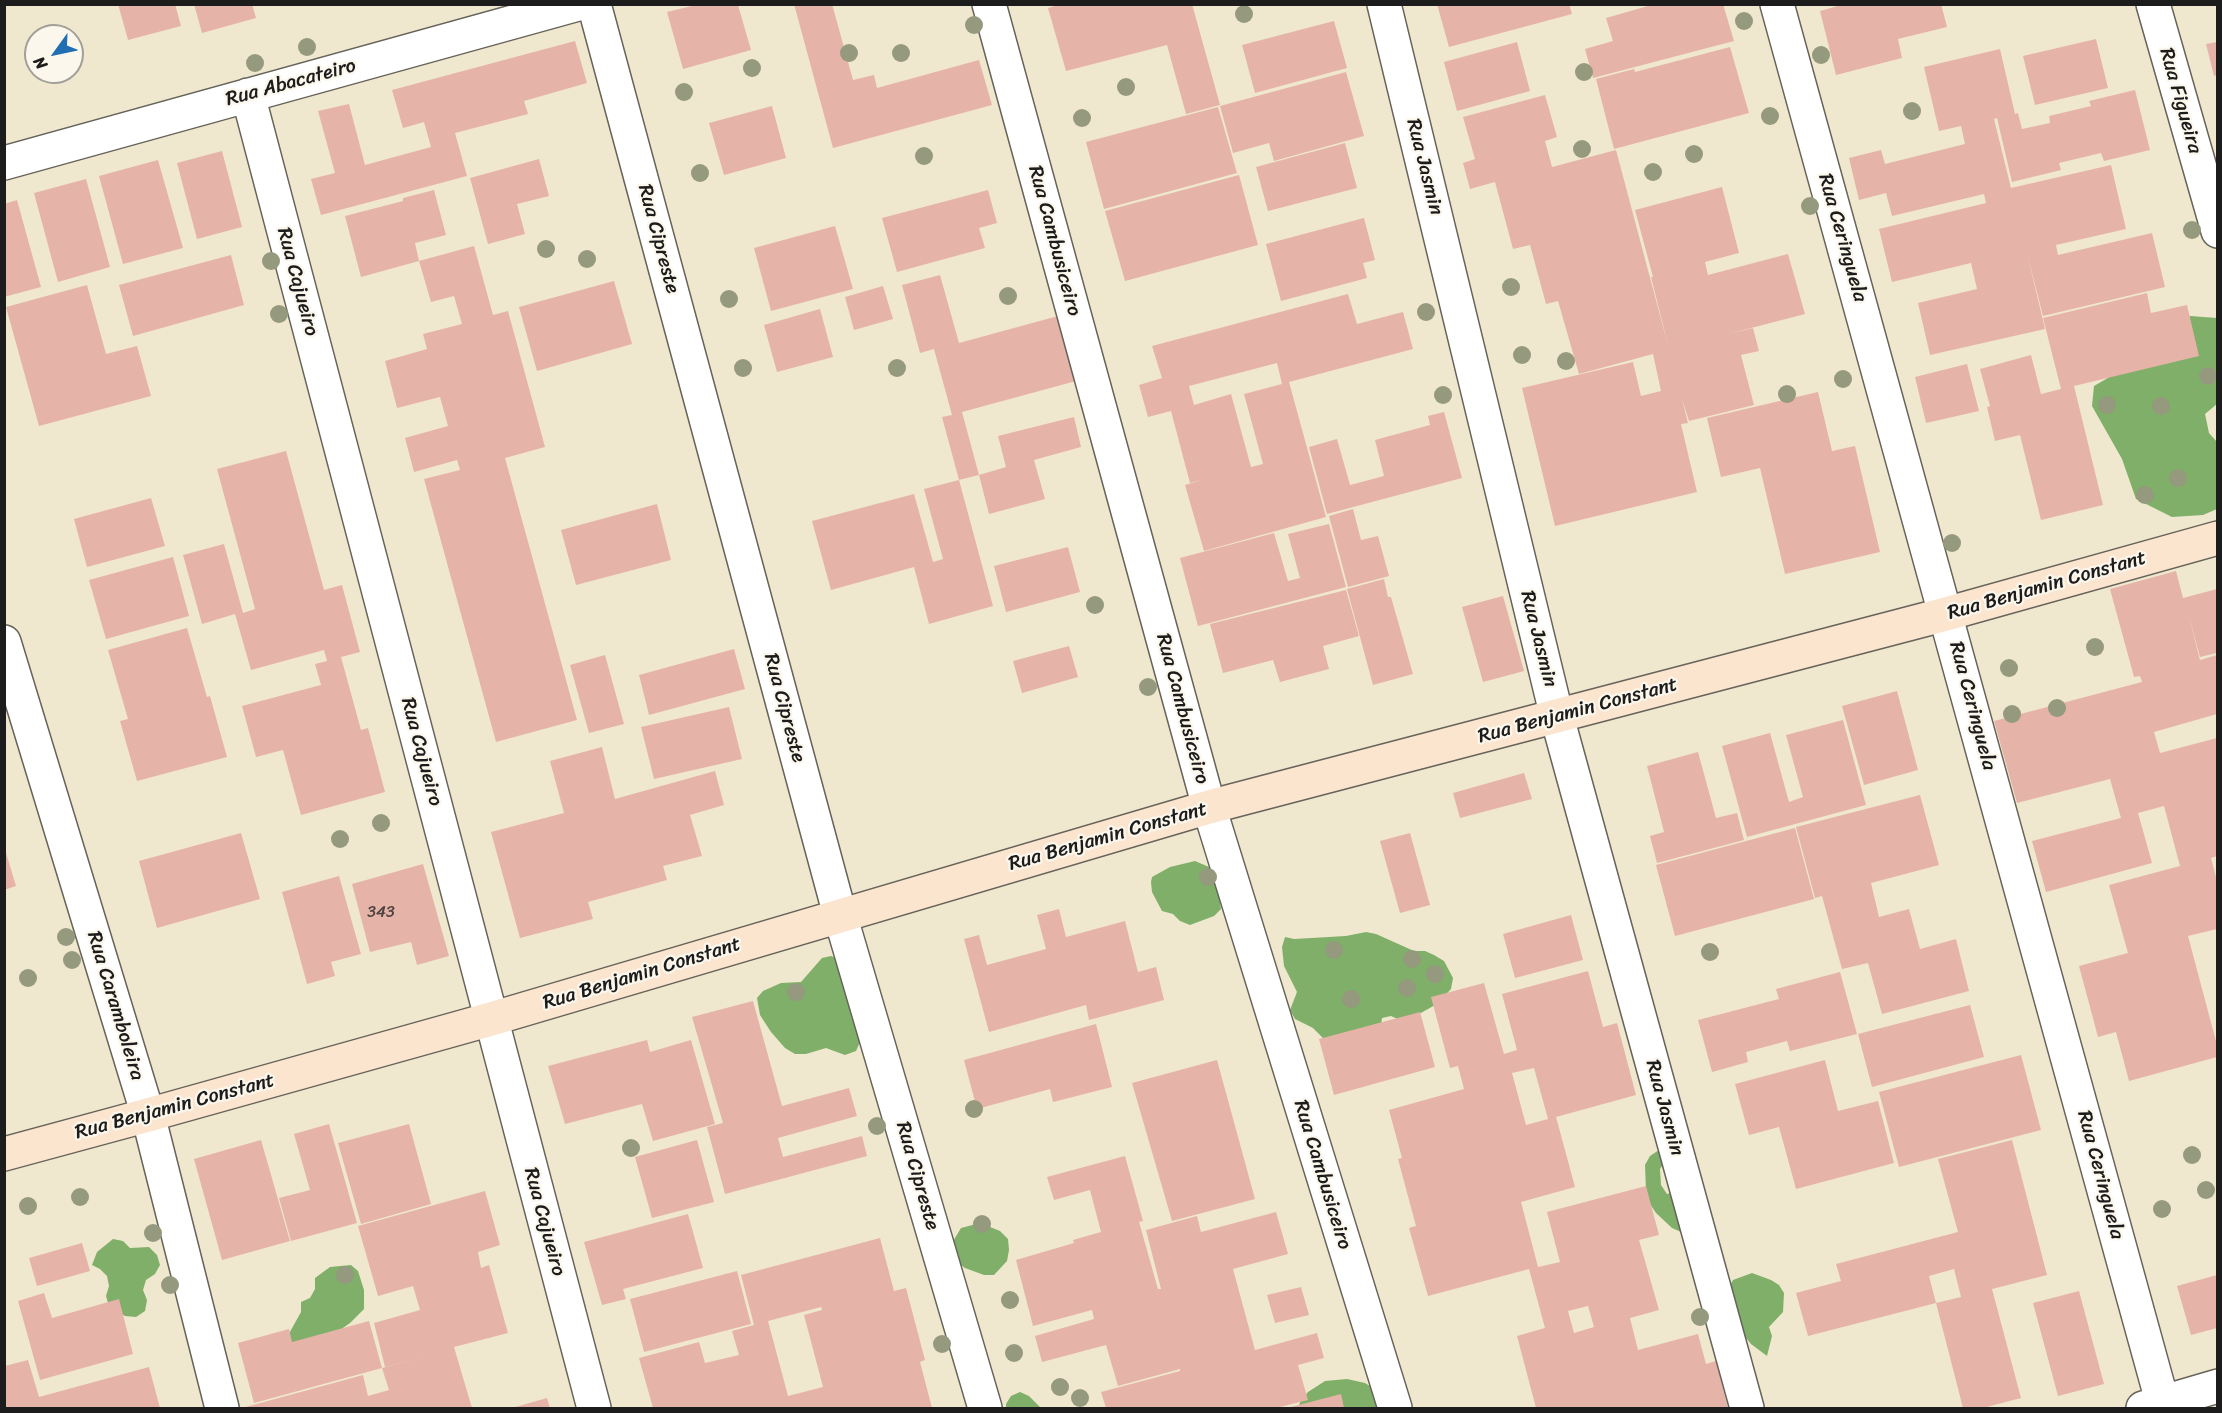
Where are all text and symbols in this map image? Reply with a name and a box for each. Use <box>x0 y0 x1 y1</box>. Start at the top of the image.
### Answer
north arrow <box>24 24 84 84</box>
street label: Rua Figueira <box>2153 45 2207 157</box>
text: N <box>25 50 55 76</box>
street label: Rua Abacateiro <box>223 54 359 112</box>
street label: Rua Jasmin <box>1400 116 1448 218</box>
street label: Rua Cambusiceiro <box>1022 163 1086 319</box>
street label: Rua Ceringuela <box>1812 171 1872 305</box>
street label: Rua Cipreste <box>632 182 684 296</box>
street label: Rua Cajueiro <box>271 225 323 339</box>
street label: Rua Benjamin Constant <box>1945 546 2149 626</box>
street label: Rua Jasmin <box>1514 588 1562 690</box>
street label: Rua Cambusiceiro <box>1150 631 1214 787</box>
street label: Rua Ceringuela <box>1943 639 2001 773</box>
street label: Rua Cipreste <box>758 651 810 765</box>
street label: Rua Benjamin Constant <box>1476 673 1680 749</box>
street label: Rua Cajueiro <box>395 695 447 809</box>
street label: Rua Benjamin Constant <box>1006 797 1210 877</box>
house number: 343 <box>367 903 395 923</box>
street label: Rua Caramboleira <box>81 929 149 1083</box>
street label: Rua Benjamin Constant <box>540 932 744 1016</box>
street label: Rua Jasmin <box>1640 1057 1688 1159</box>
street label: Rua Benjamin Constant <box>73 1069 277 1145</box>
street label: Rua Cambusiceiro <box>1288 1097 1356 1253</box>
street label: Rua Ceringuela <box>2071 1108 2129 1242</box>
street label: Rua Cipreste <box>890 1119 944 1233</box>
street label: Rua Cajueiro <box>518 1165 570 1279</box>

